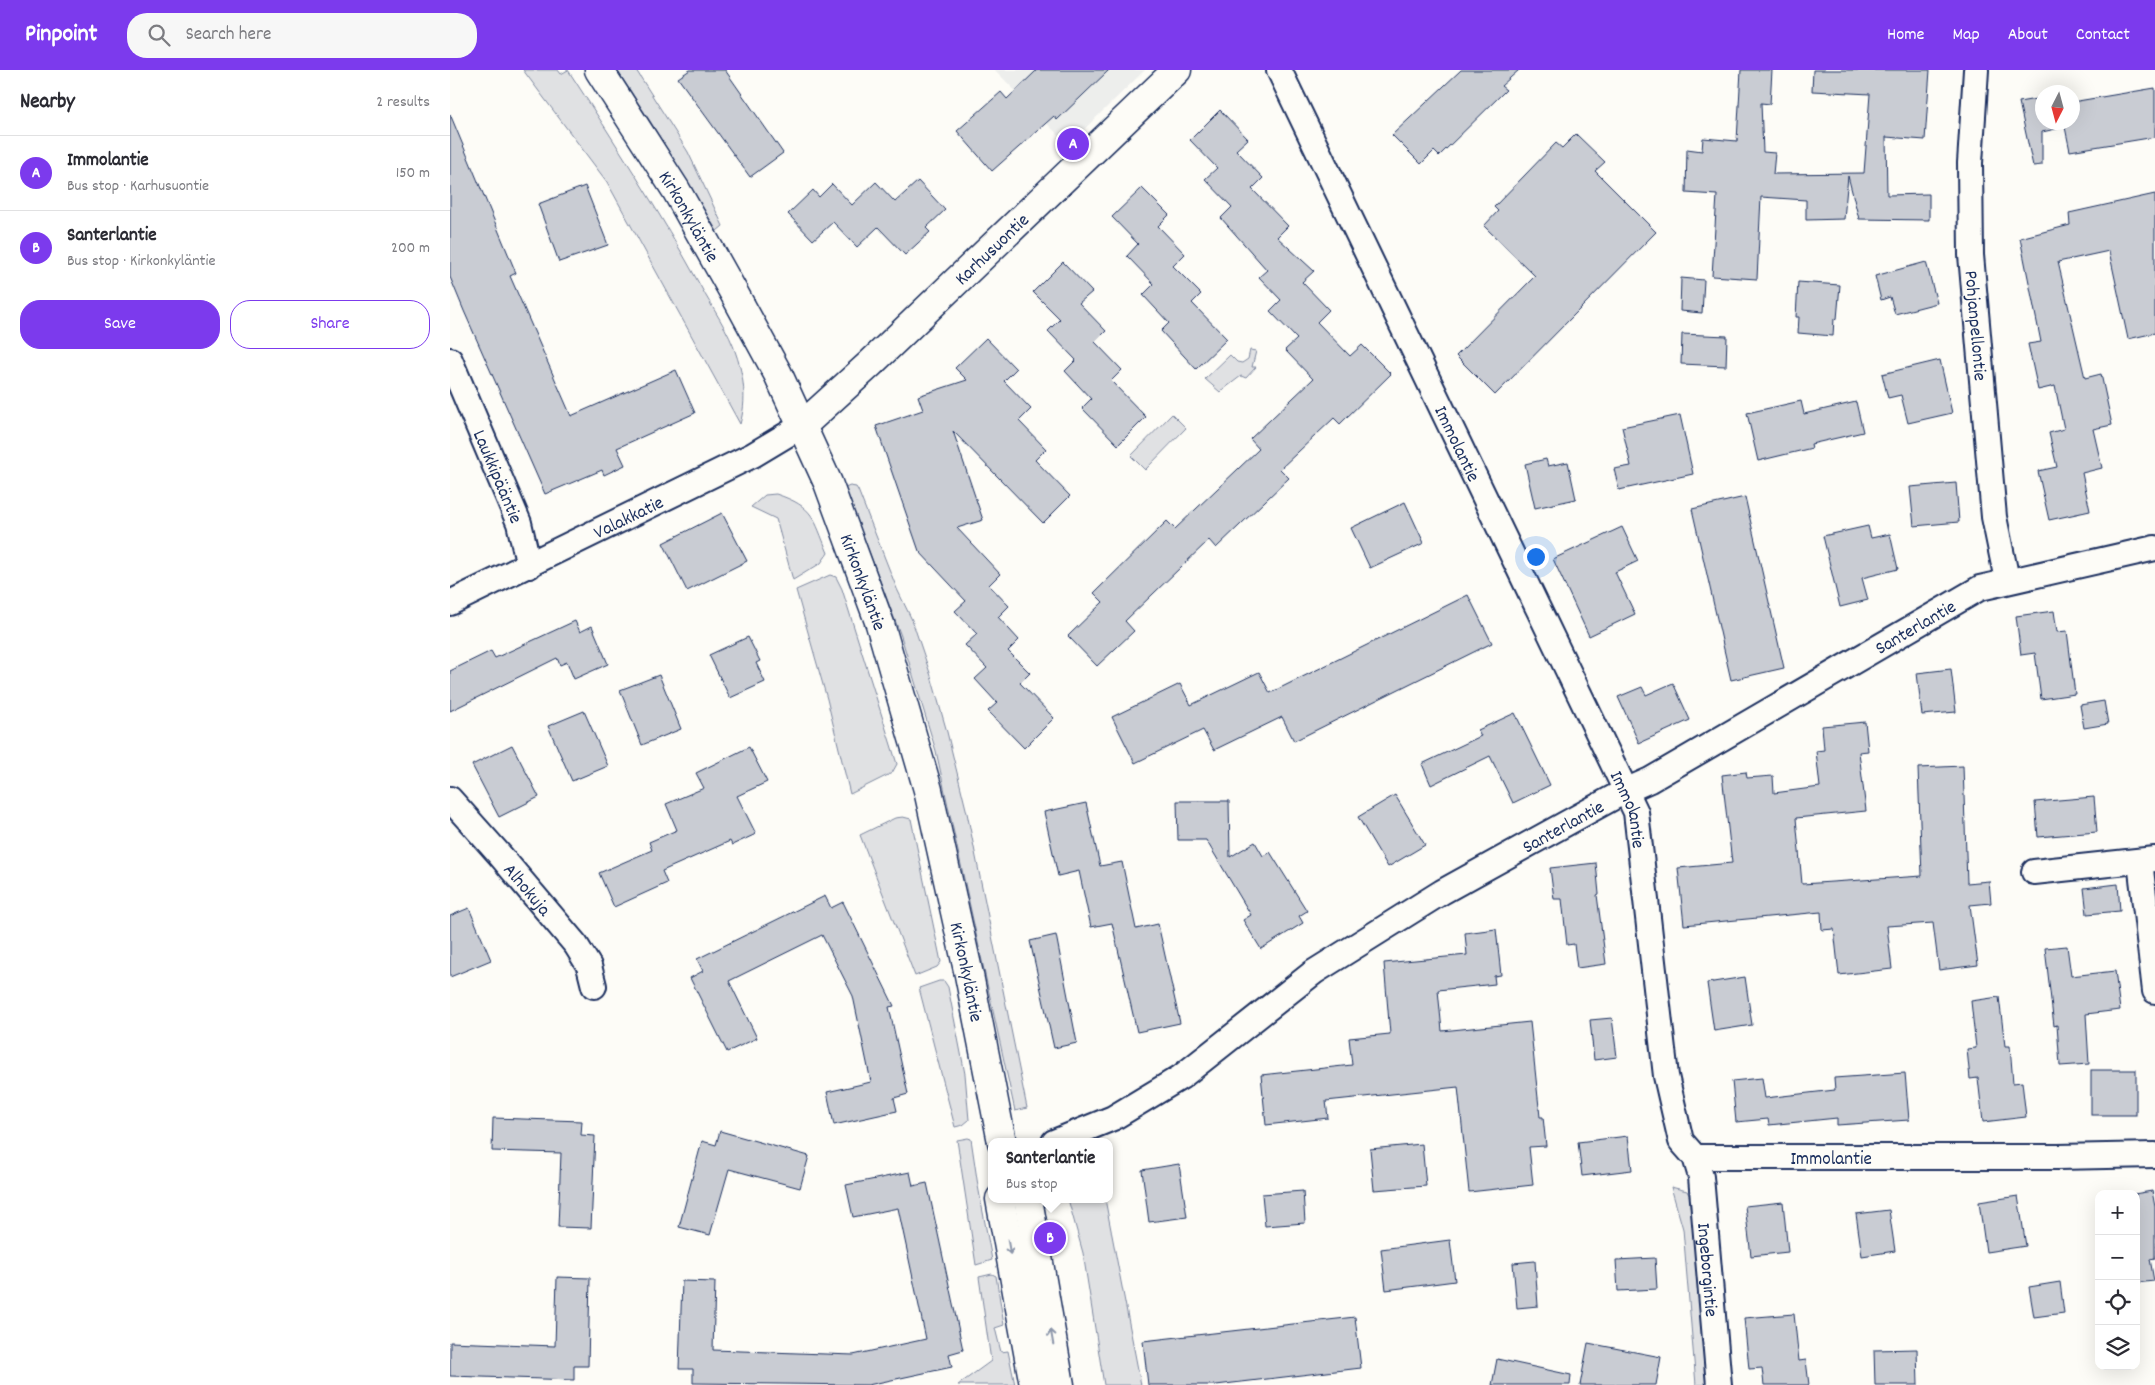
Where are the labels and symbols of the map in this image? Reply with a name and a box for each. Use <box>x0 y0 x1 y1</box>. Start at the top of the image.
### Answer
north arrow <box>2035 85 2080 130</box>
pin: A <box>1057 125 1089 163</box>
street label: Kirkonkyläntie <box>650 167 724 268</box>
street label: Karhusuontie <box>950 208 1037 293</box>
street label: Pohjanpellontie <box>1955 269 1992 382</box>
street label: Immolantie <box>1425 402 1485 487</box>
street label: Laukkipääntie <box>464 426 528 528</box>
street label: Valakkatie <box>590 491 669 548</box>
street label: Kirkonkyläntie <box>831 531 891 634</box>
your location <box>1523 544 1549 570</box>
street label: Santerlantie <box>1871 595 1962 663</box>
street label: Immolantie <box>1601 767 1650 850</box>
street label: Santerlantie <box>1518 795 1610 862</box>
street label: Alhokuja <box>495 858 557 924</box>
street label: Kirkonkyläntie <box>941 920 988 1025</box>
street label: Immolantie <box>1790 1147 1872 1174</box>
pin: B <box>1034 1219 1066 1257</box>
street label: Ingeborgintie <box>1688 1222 1723 1318</box>
one-way arrow <box>1005 1239 1014 1255</box>
one-way arrow <box>1046 1329 1056 1345</box>

